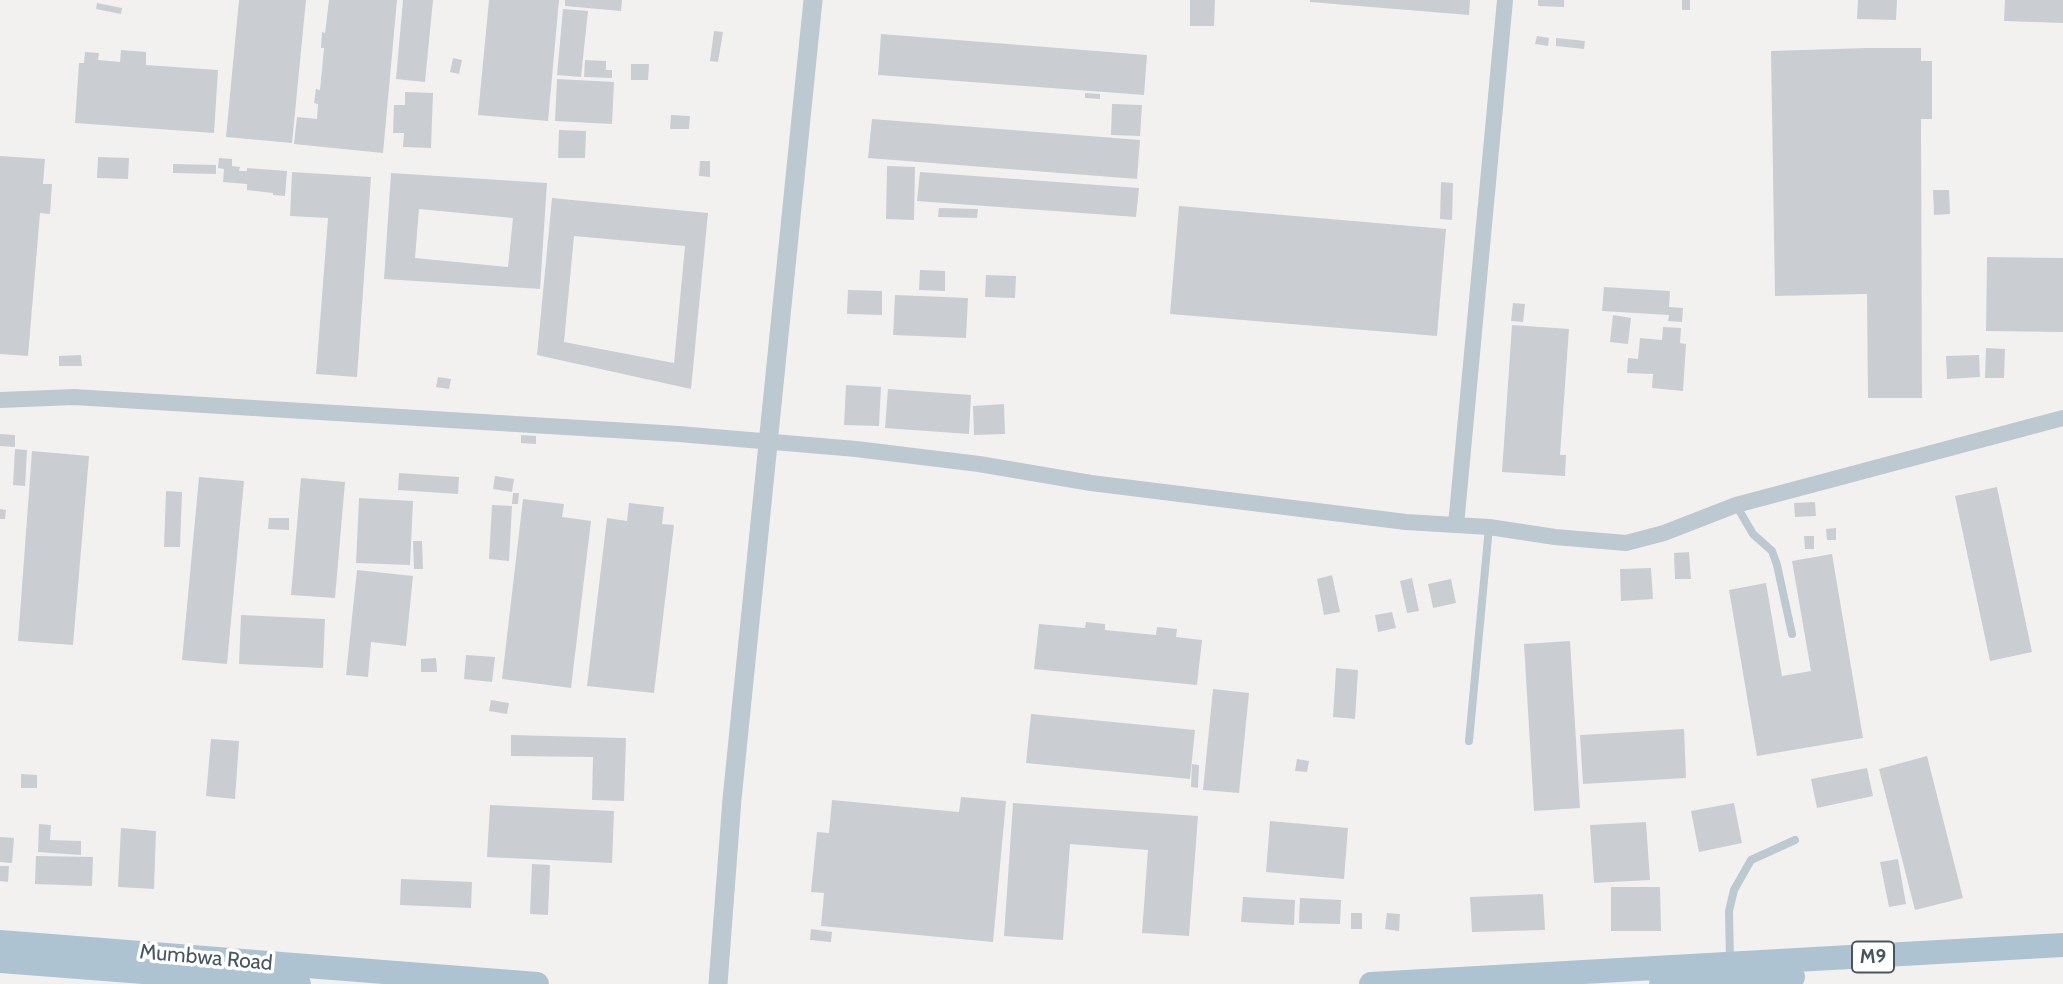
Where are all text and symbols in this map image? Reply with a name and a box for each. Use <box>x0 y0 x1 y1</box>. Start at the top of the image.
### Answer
street label: Mumbwa Road <box>139 940 273 976</box>
road number: M9 <box>1852 942 1894 973</box>

